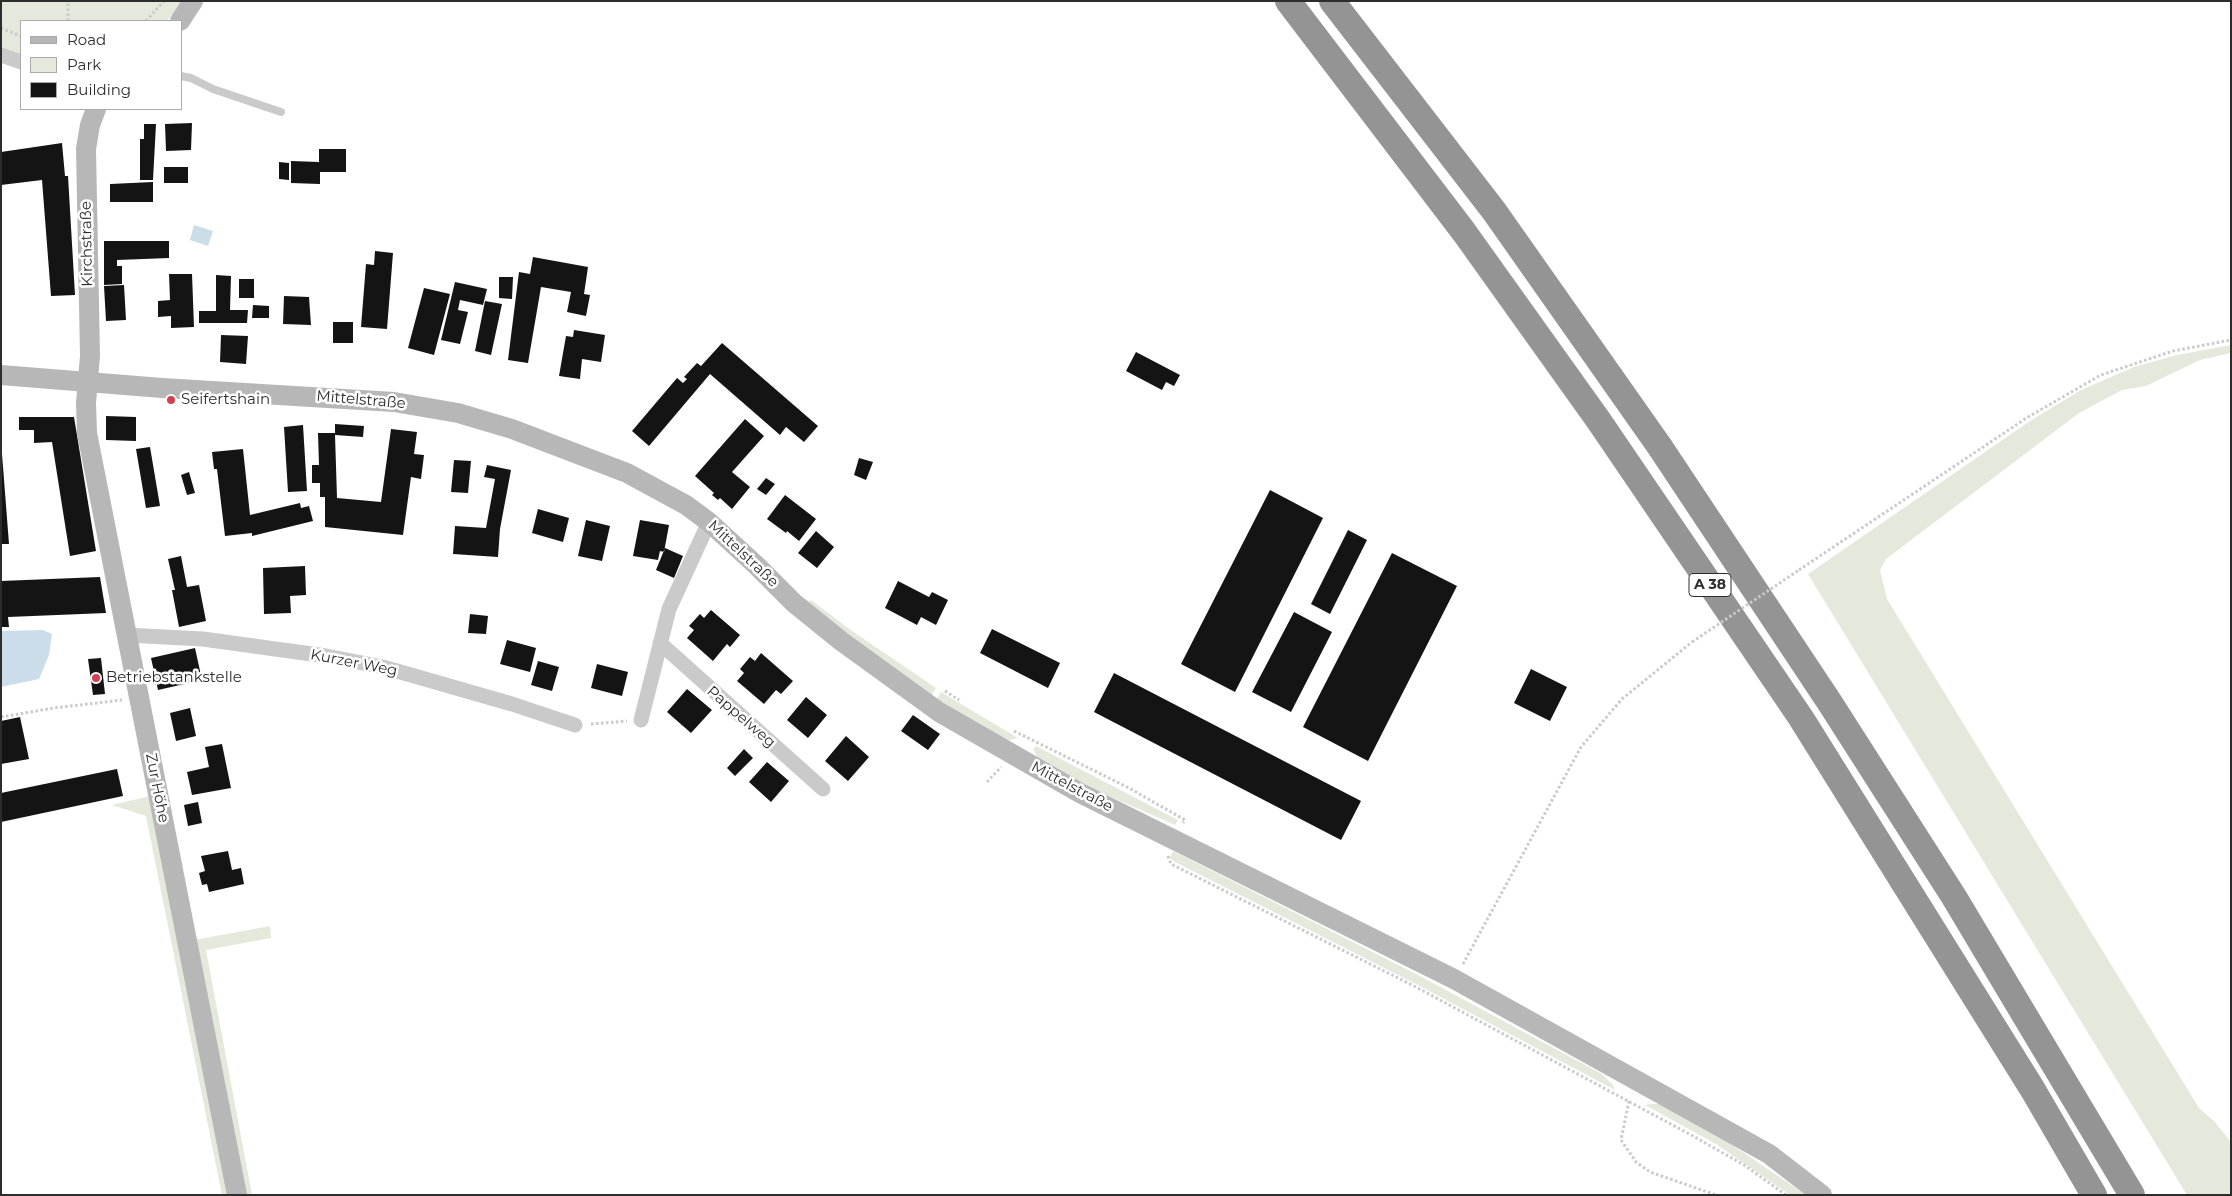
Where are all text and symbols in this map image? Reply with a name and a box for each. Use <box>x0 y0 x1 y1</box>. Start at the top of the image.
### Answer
legend <box>20 20 182 110</box>
text: Road <box>67 30 106 49</box>
text: Park <box>67 55 101 74</box>
text: Building <box>67 80 131 99</box>
street label: Kirchstraße <box>77 201 97 287</box>
street label: Mittelstraße <box>316 387 406 413</box>
place label: Seifertshain <box>181 391 270 409</box>
marker: Seifertshain <box>165 394 177 406</box>
street label: Mittelstraße <box>704 517 782 591</box>
road number: A 38 <box>1689 574 1731 596</box>
street label: Kurzer Weg <box>309 646 399 680</box>
place label: Betriebstankstelle <box>106 669 242 687</box>
marker: Betriebstankstelle <box>90 672 102 684</box>
street label: Pappelweg <box>703 682 779 752</box>
street label: Zur Höhe <box>141 752 173 824</box>
street label: Mittelstraße <box>1028 758 1116 816</box>

